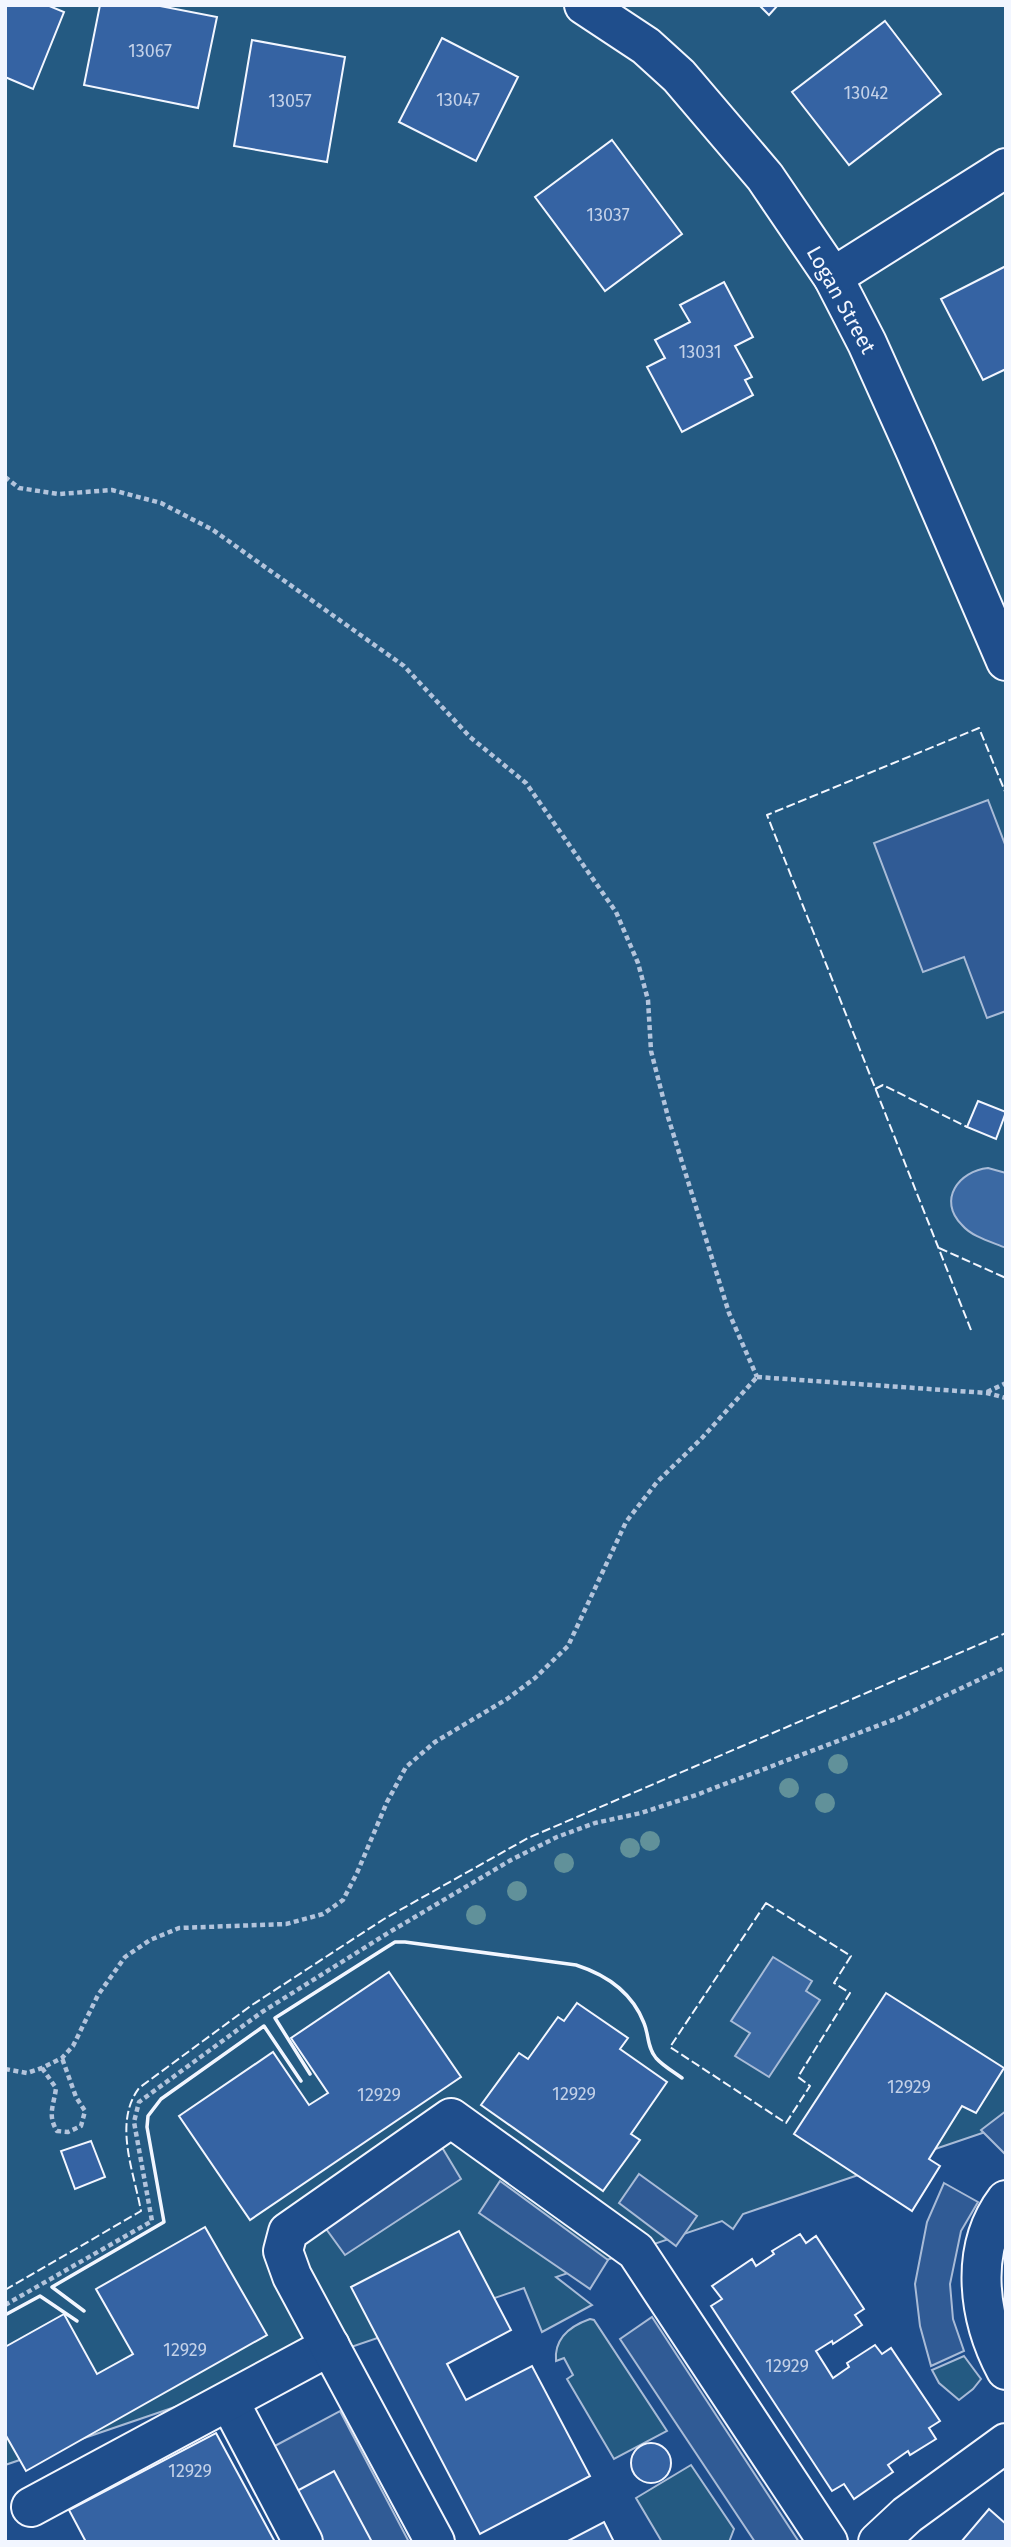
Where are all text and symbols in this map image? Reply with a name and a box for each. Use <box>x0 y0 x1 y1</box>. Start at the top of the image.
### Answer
house number: 13067 <box>128 40 172 62</box>
house number: 13042 <box>844 82 889 104</box>
house number: 13047 <box>436 89 480 111</box>
house number: 13057 <box>268 90 312 112</box>
house number: 13037 <box>586 204 630 226</box>
street label: Logan Street <box>801 242 881 359</box>
house number: 13031 <box>679 341 721 363</box>
house number: 12929 <box>887 2076 931 2098</box>
house number: 12929 <box>552 2083 596 2105</box>
house number: 12929 <box>357 2084 401 2106</box>
house number: 12929 <box>163 2339 207 2361</box>
house number: 12929 <box>765 2355 809 2377</box>
house number: 12929 <box>168 2460 212 2482</box>

